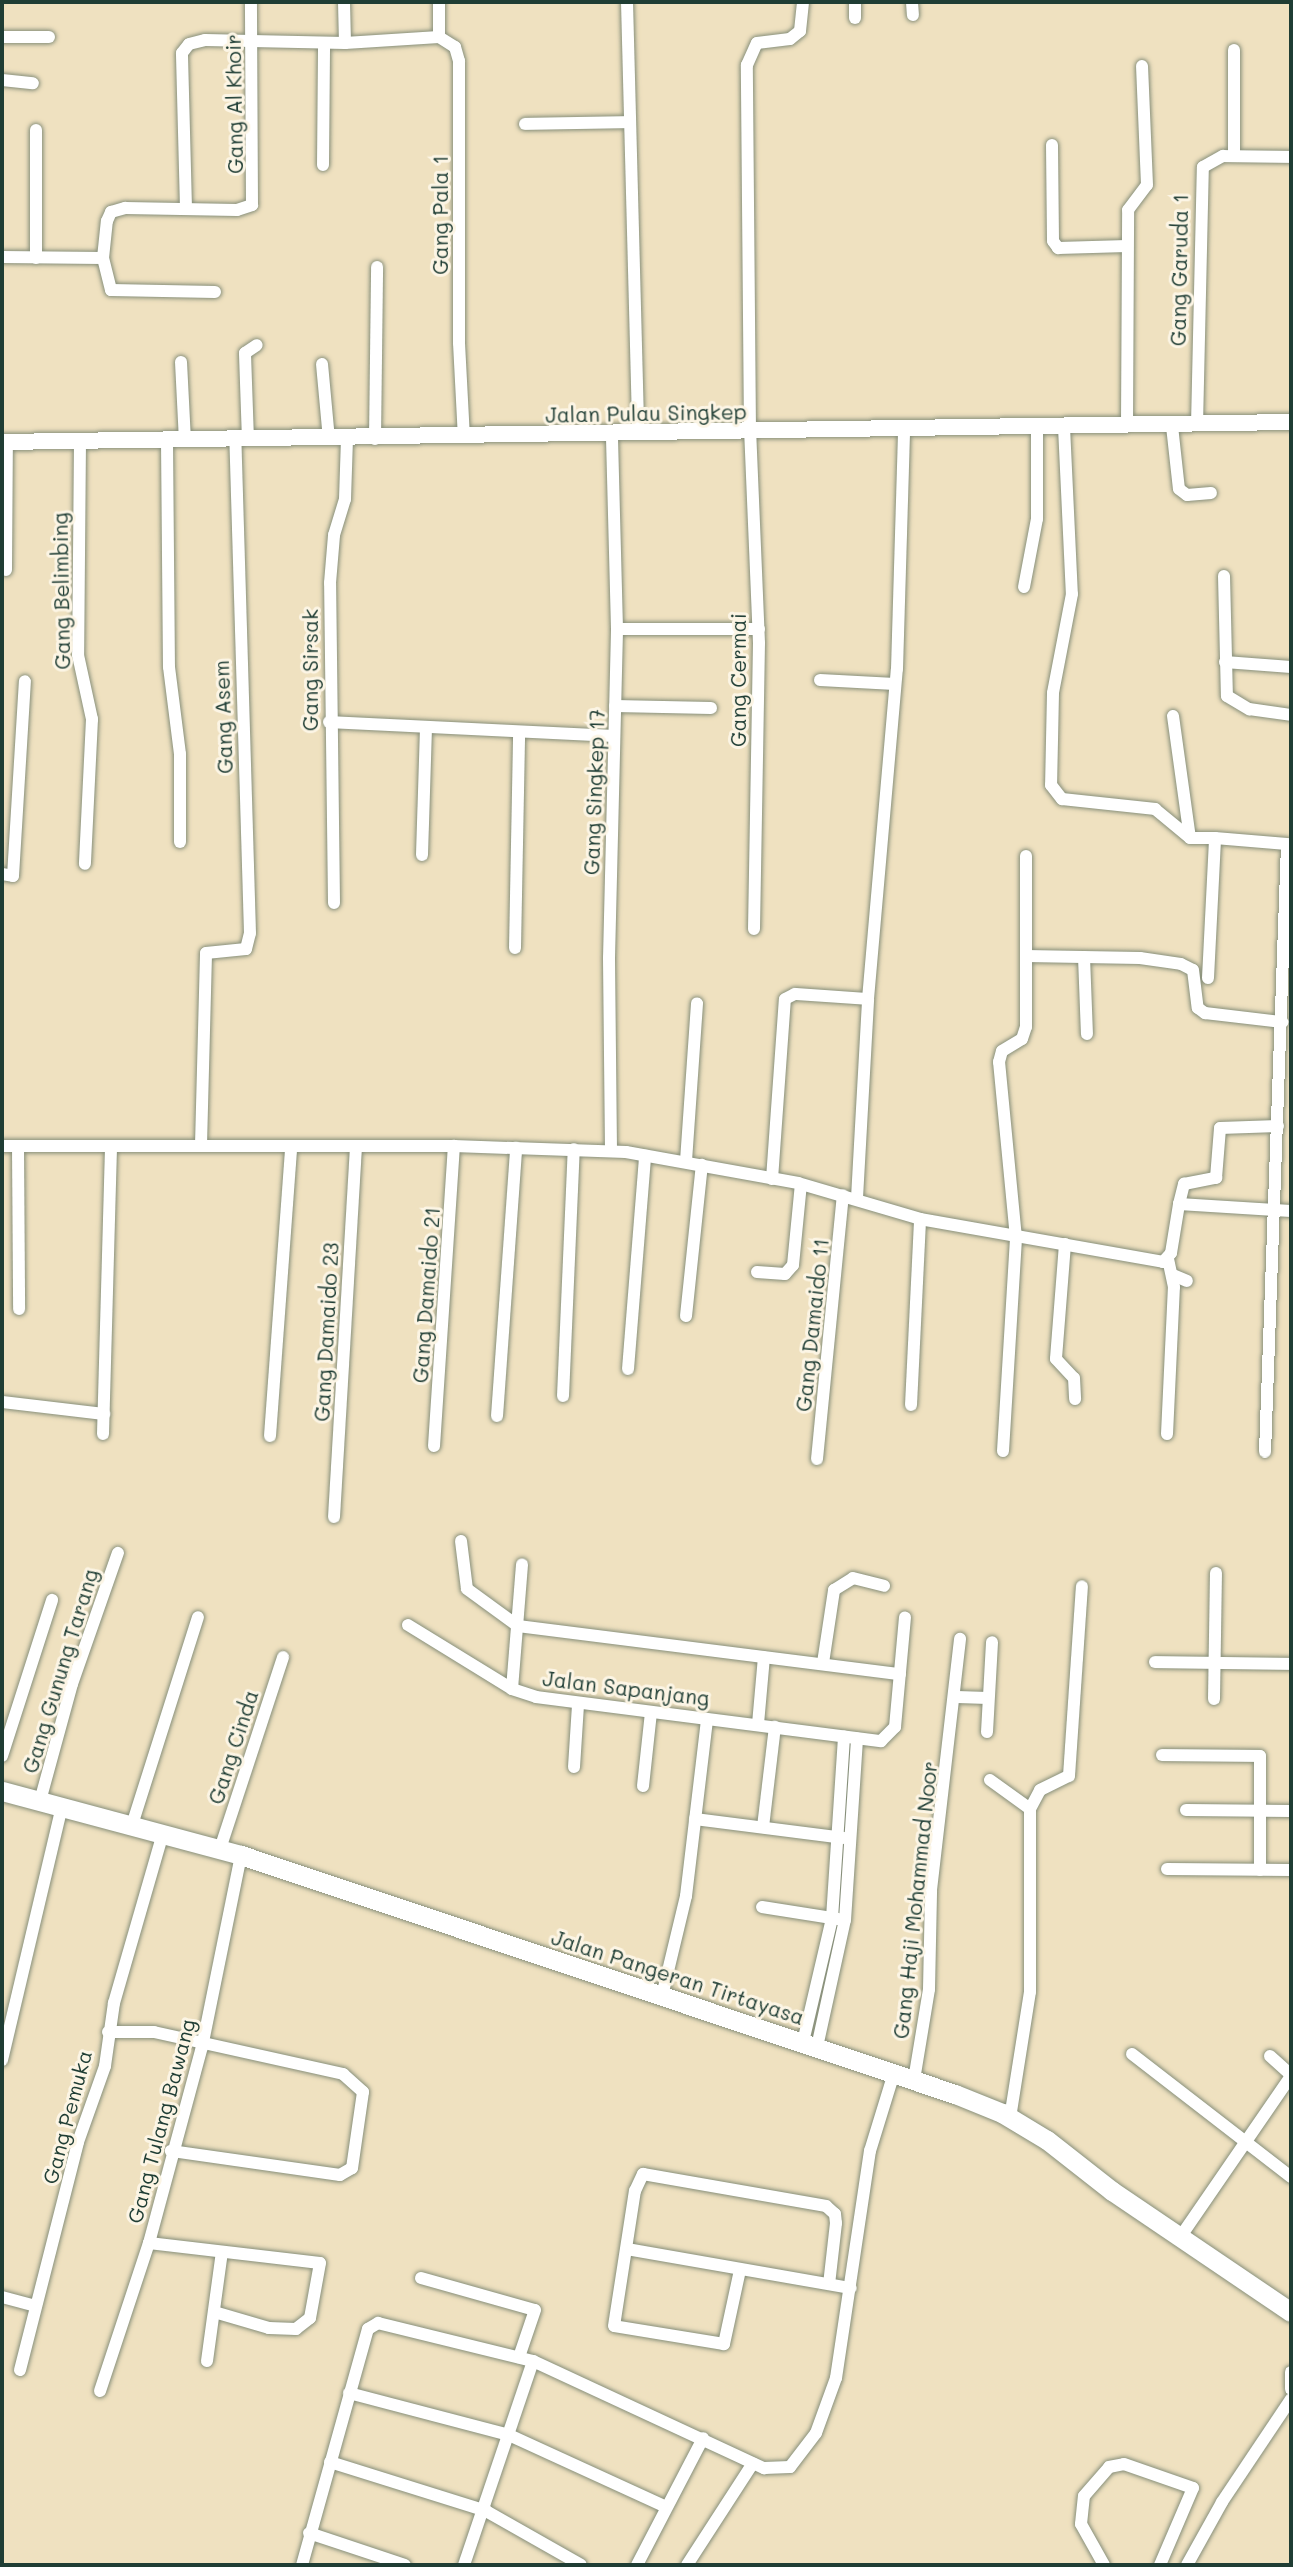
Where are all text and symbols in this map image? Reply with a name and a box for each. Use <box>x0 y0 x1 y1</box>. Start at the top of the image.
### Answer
street label: Gang Al Khoir <box>220 34 248 174</box>
street label: Gang Pala 1 <box>427 155 453 275</box>
street label: Gang Garuda 1 <box>1165 194 1193 346</box>
street label: Jalan Pulau Singkep <box>545 399 747 427</box>
street label: Gang Belimbing <box>47 512 75 670</box>
street label: Gang Sirsak <box>297 609 323 731</box>
street label: Gang Cermai <box>725 613 751 747</box>
street label: Gang Asem <box>208 660 238 774</box>
street label: Gang Singkep 17 <box>579 709 609 875</box>
street label: Gang Damaido 21 <box>407 1206 445 1384</box>
street label: Gang Damaido 11 <box>790 1237 834 1413</box>
street label: Gang Damaido 23 <box>309 1242 343 1422</box>
street label: Gang Gunung Tarang <box>17 1566 103 1776</box>
street label: Jalan Sapanjang <box>541 1665 711 1711</box>
street label: Gang Cinda <box>203 1687 263 1807</box>
street label: Gang Haji Mohammad Noor <box>888 1760 942 2040</box>
street label: Jalan Pangeran Tirtayasa <box>548 1924 808 2030</box>
street label: Gang Tulang Bawang <box>122 2016 200 2226</box>
street label: Gang Pemuka <box>37 2047 97 2187</box>

